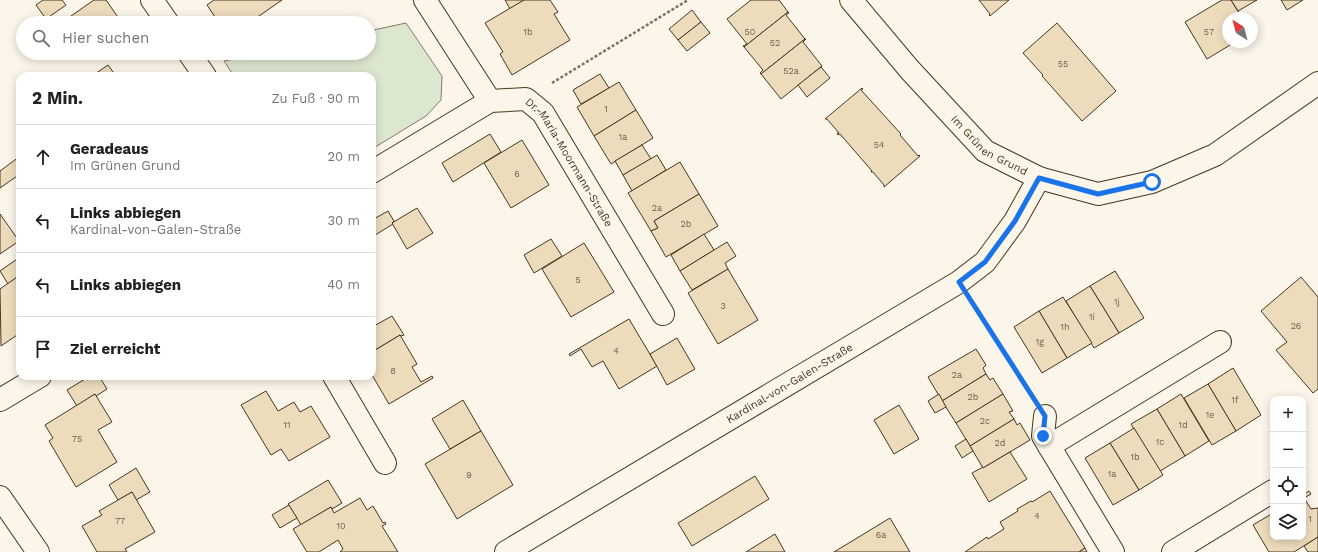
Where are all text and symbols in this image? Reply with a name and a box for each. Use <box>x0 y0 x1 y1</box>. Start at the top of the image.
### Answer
north arrow <box>1222 12 1258 48</box>
search box <box>16 16 376 60</box>
icon: search <box>30 27 52 49</box>
house number: 1b <box>523 27 533 37</box>
house number: 50 <box>745 27 756 37</box>
house number: 57 <box>1204 27 1214 37</box>
text: Hier suchen <box>62 29 149 47</box>
house number: 52 <box>770 38 780 48</box>
house number: 55 <box>1058 59 1068 69</box>
house number: 52a <box>783 66 799 76</box>
text: 2 Min. <box>32 88 83 108</box>
text: Zu Fuß · 90 m <box>271 91 360 106</box>
street label: Dr.-Maria-Moormann-Straße <box>523 95 616 229</box>
house number: 1 <box>604 104 608 114</box>
street label: Im Grünen Grund <box>949 112 1030 178</box>
house number: 1a <box>619 132 627 142</box>
text: Geradeaus <box>70 140 149 158</box>
house number: 54 <box>874 140 885 150</box>
icon: ahead <box>32 146 54 168</box>
text: 20 m <box>328 149 360 164</box>
text: Im Grünen Grund <box>70 158 180 173</box>
house number: 6 <box>514 169 520 179</box>
route start <box>1143 173 1161 191</box>
house number: 2a <box>652 203 662 213</box>
text: Links abbiegen <box>70 204 181 222</box>
icon: left <box>32 210 54 232</box>
text: 30 m <box>328 213 360 228</box>
house number: 2b <box>681 219 692 229</box>
text: Kardinal-von-Galen-Straße <box>70 222 241 237</box>
icon: left <box>32 274 54 296</box>
house number: 5 <box>575 275 581 285</box>
text: Links abbiegen <box>70 276 181 294</box>
text: 40 m <box>327 277 360 292</box>
house number: 1j <box>1114 297 1120 307</box>
house number: 3 <box>720 301 726 311</box>
house number: 1i <box>1089 312 1095 322</box>
house number: 26 <box>1291 321 1301 331</box>
house number: 1h <box>1060 322 1070 332</box>
house number: 1g <box>1036 337 1044 347</box>
icon: arrive <box>32 338 54 360</box>
text: Ziel erreicht <box>70 340 160 358</box>
street label: Kardinal-von-Galen-Straße <box>724 340 855 426</box>
house number: 4 <box>613 346 619 356</box>
house number: 8 <box>390 366 396 376</box>
house number: 2a <box>952 370 962 380</box>
house number: 2b <box>968 392 979 402</box>
house number: 1f <box>1231 395 1239 405</box>
map controls <box>1270 396 1306 540</box>
button: + <box>1270 396 1306 432</box>
house number: 1e <box>1206 410 1214 420</box>
house number: 2c <box>980 416 990 426</box>
house number: 11 <box>283 420 291 430</box>
house number: 1d <box>1178 420 1188 430</box>
route end <box>1034 427 1052 445</box>
button: − <box>1270 432 1306 468</box>
house number: 75 <box>72 434 82 444</box>
house number: 1c <box>1156 437 1164 447</box>
house number: 2d <box>995 438 1005 448</box>
house number: 1b <box>1130 452 1140 462</box>
button: locate <box>1270 468 1306 504</box>
house number: 1a <box>1108 469 1116 479</box>
house number: 9 <box>466 470 472 480</box>
button: layers <box>1270 504 1306 540</box>
house number: 4 <box>1034 511 1040 521</box>
house number: 1 <box>1308 514 1312 524</box>
house number: 77 <box>115 516 125 526</box>
house number: 10 <box>336 521 346 531</box>
house number: 6a <box>876 530 886 540</box>

